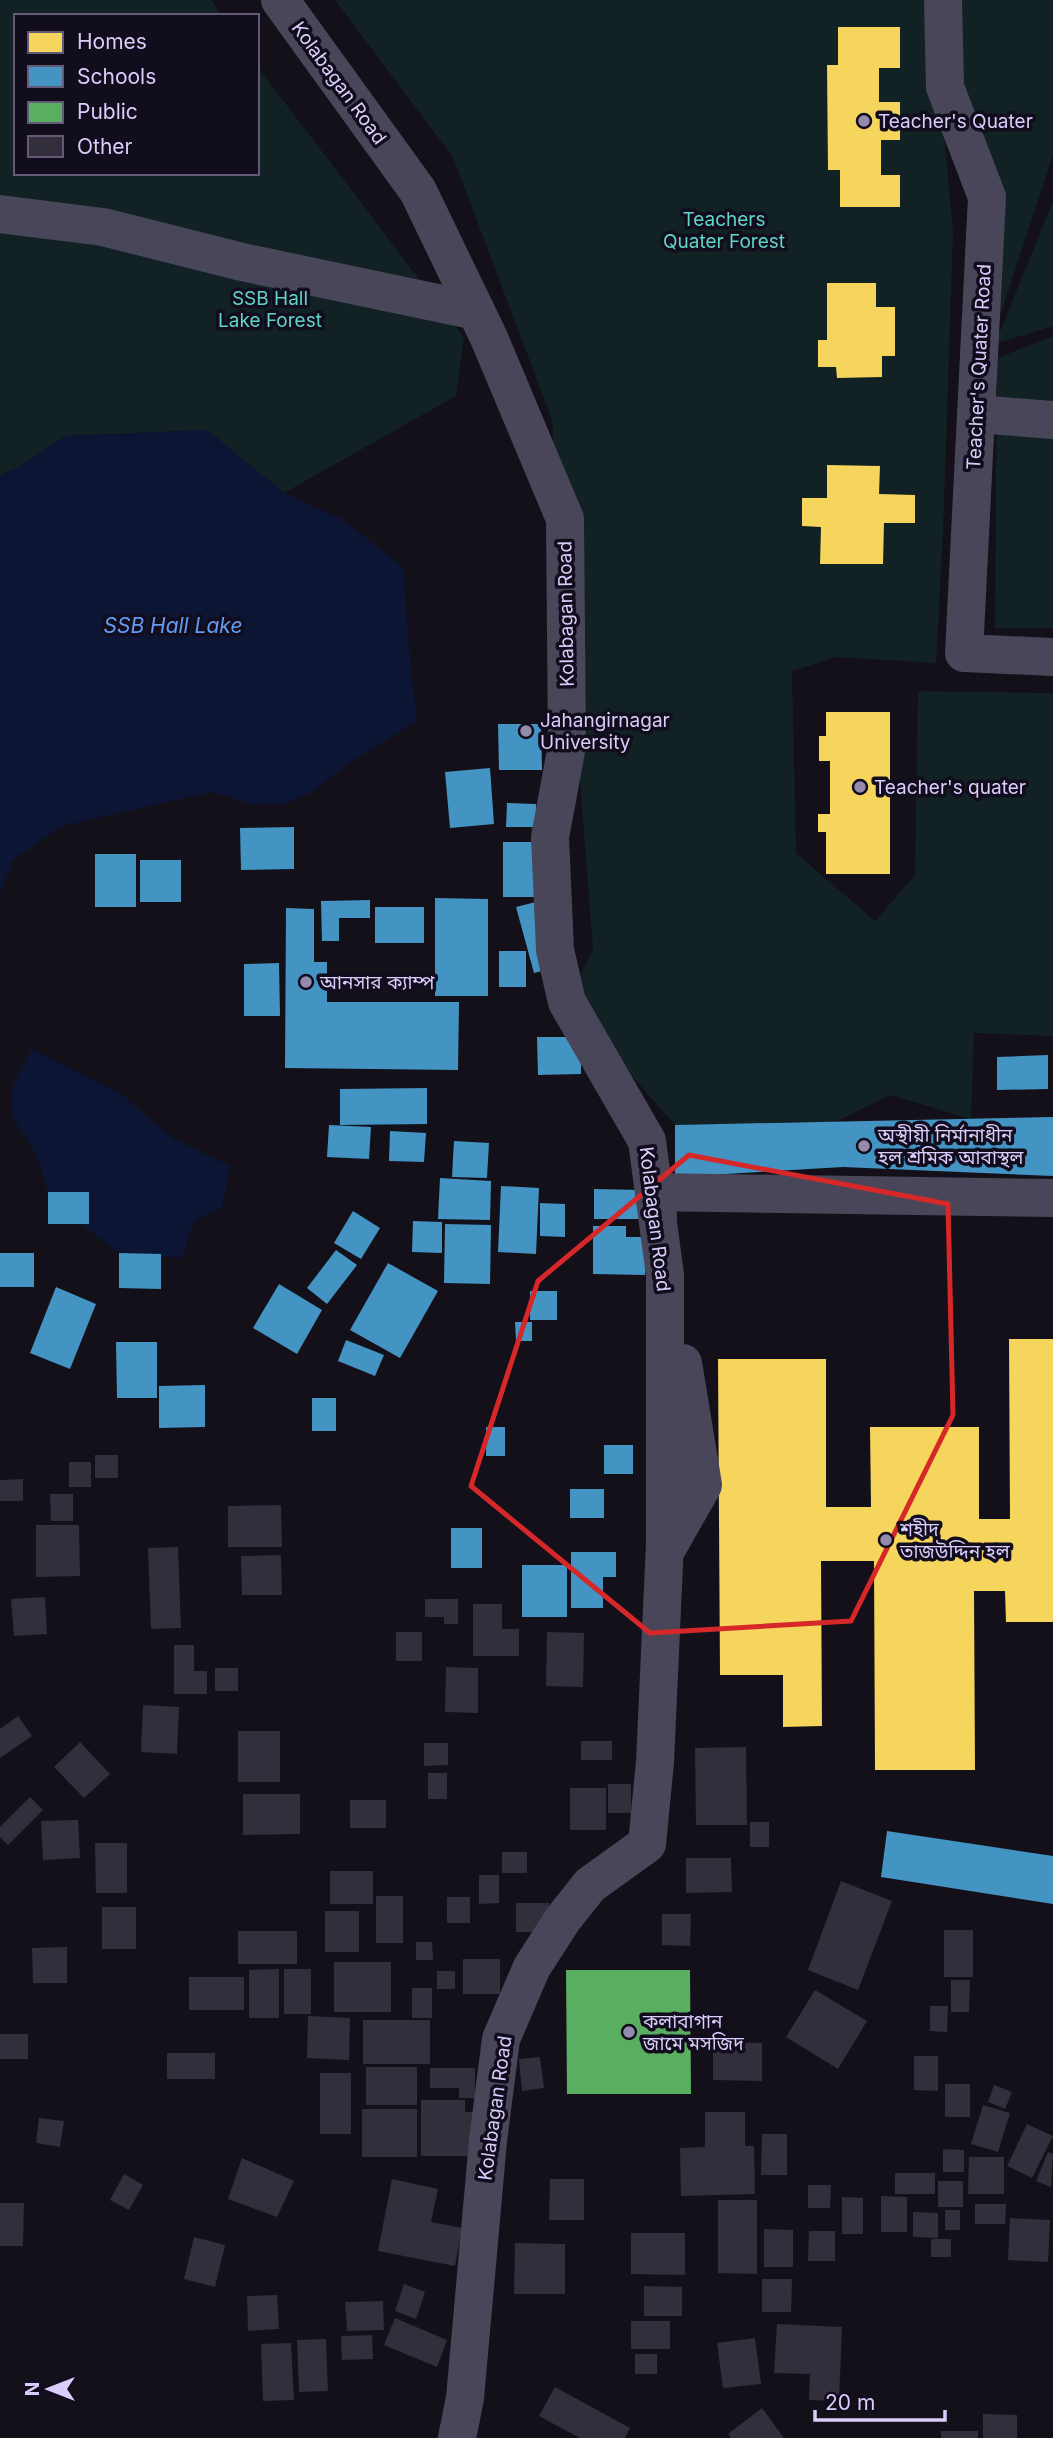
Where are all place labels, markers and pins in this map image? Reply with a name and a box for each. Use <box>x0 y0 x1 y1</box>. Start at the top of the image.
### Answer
place label: Teacher's Quater <box>878 110 1033 133</box>
marker: Teacher's Quater <box>856 113 872 129</box>
place label: Jahangirnagar University <box>540 709 670 754</box>
marker: Jahangirnagar University <box>518 723 534 739</box>
place label: Teacher's quater <box>874 776 1026 799</box>
marker: Teacher's quater <box>852 779 868 795</box>
place label: আনসার ক্যাম্প <box>319 971 435 994</box>
marker: আনসার ক্যাম্প <box>298 974 314 990</box>
place label: অস্থীয়ী নির্মানাধীন হল শ্রমিক আবাস্থল <box>877 1124 1025 1169</box>
marker: অস্থীয়ী নির্মানাধীন হল শ্রমিক আবাস্থল <box>856 1138 872 1154</box>
place label: শহীদ তাজউদ্দিন হল <box>899 1518 1011 1563</box>
marker: শহীদ তাজউদ্দিন হল <box>878 1532 894 1548</box>
place label: কলাবাগান জামে মসজিদ <box>642 2010 744 2055</box>
marker: কলাবাগান জামে মসজিদ <box>621 2024 637 2040</box>

